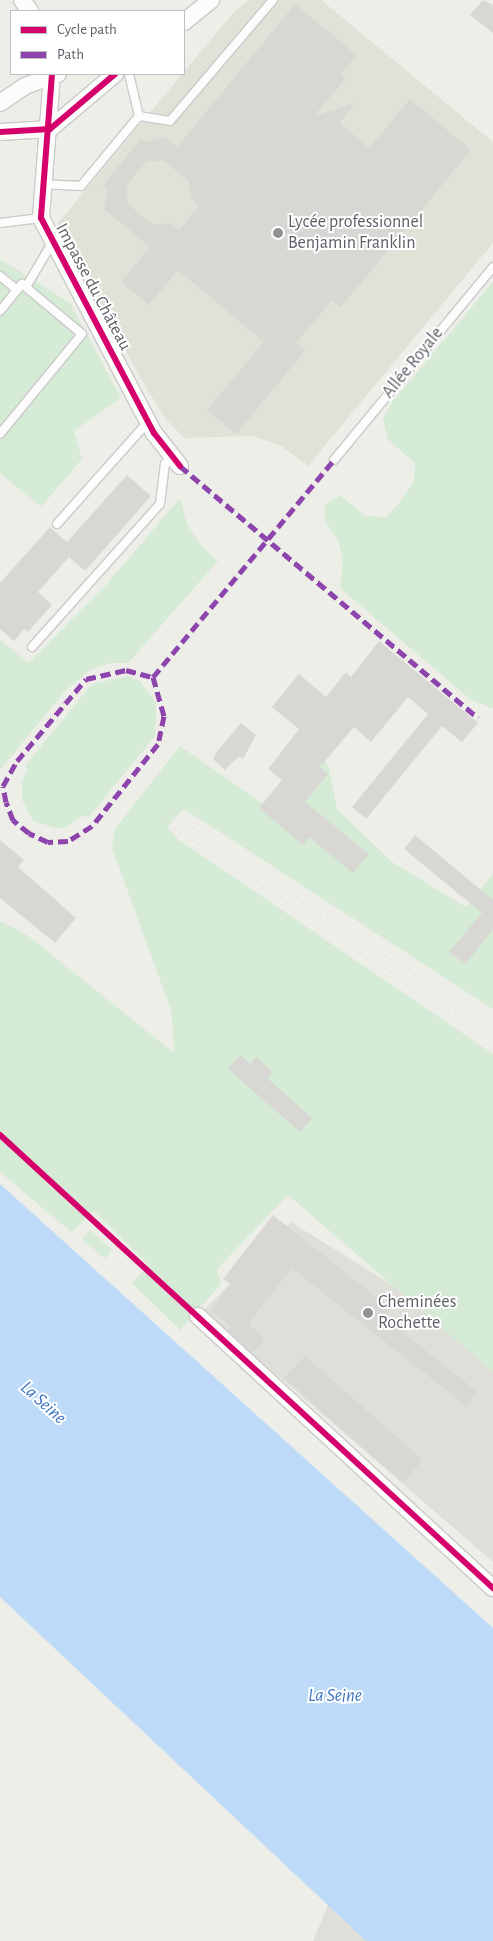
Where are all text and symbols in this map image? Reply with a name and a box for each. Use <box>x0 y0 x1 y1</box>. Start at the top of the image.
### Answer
legend <box>10 10 185 75</box>
text: Cycle path <box>57 22 117 37</box>
text: Path <box>57 47 84 62</box>
place label: Lycée professionnel Benjamin Franklin <box>288 212 423 254</box>
street label: Impasse du Château <box>50 220 136 354</box>
marker: Lycée professionnel Benjamin Franklin <box>272 227 284 239</box>
street label: Allée Royale <box>378 323 448 403</box>
place label: Cheminées Rochette <box>378 1292 456 1335</box>
marker: Cheminées Rochette <box>362 1307 374 1319</box>
water label: La Seine <box>15 1376 71 1430</box>
water label: La Seine <box>308 1685 362 1707</box>

